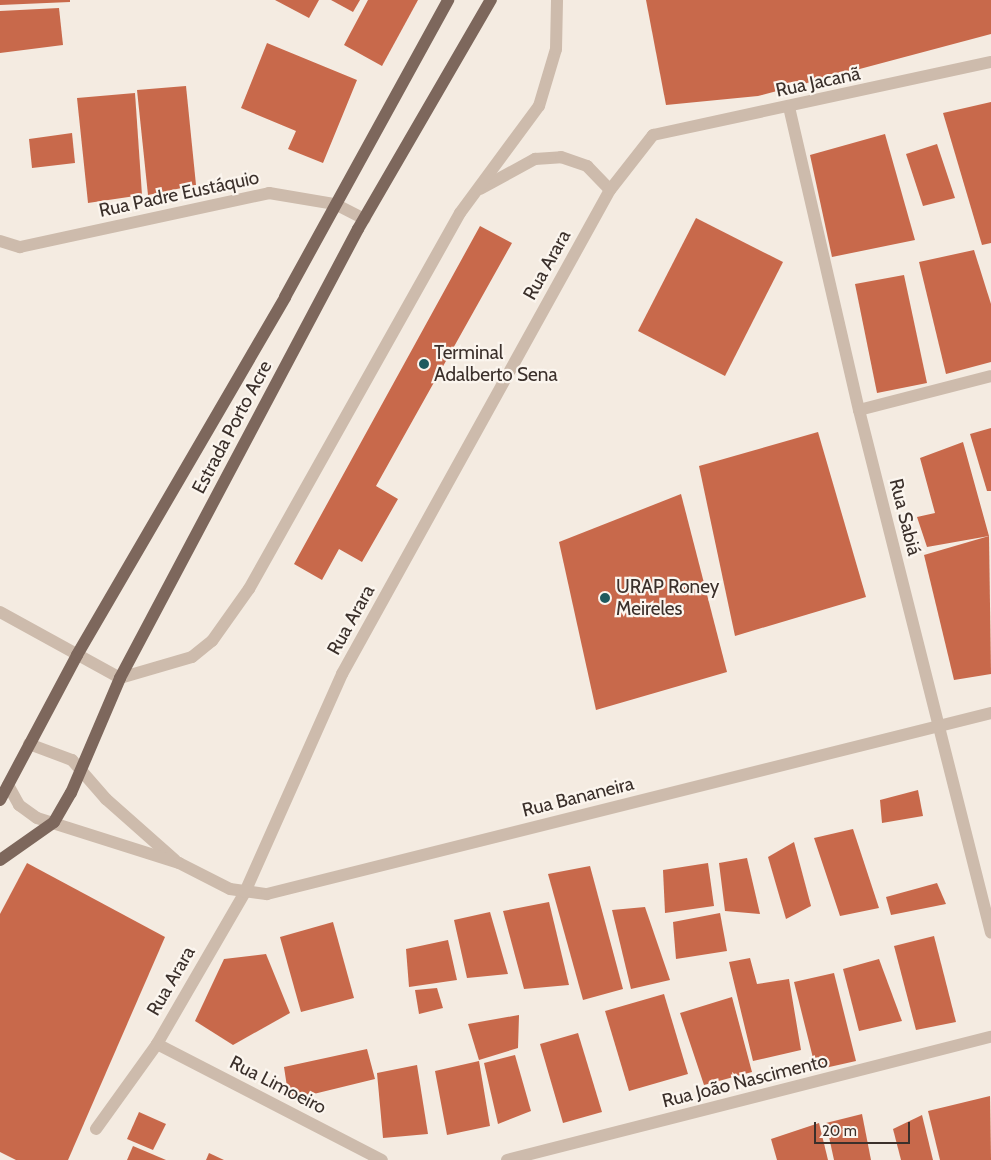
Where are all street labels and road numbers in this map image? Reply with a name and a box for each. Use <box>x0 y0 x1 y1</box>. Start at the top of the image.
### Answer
street label: Rua Jacanã <box>774 62 862 102</box>
street label: Rua Padre Eustáquio <box>97 166 261 222</box>
street label: Rua Arara <box>519 226 575 304</box>
street label: Estrada Porto Acre <box>187 357 277 497</box>
street label: Rua Sabiá <box>884 476 926 558</box>
street label: Rua Arara <box>323 581 379 659</box>
street label: Rua Bananeira <box>520 772 636 822</box>
street label: Rua Arara <box>142 942 200 1020</box>
street label: Rua João Nascimento <box>660 1049 830 1113</box>
street label: Rua Limoeiro <box>226 1051 330 1119</box>

